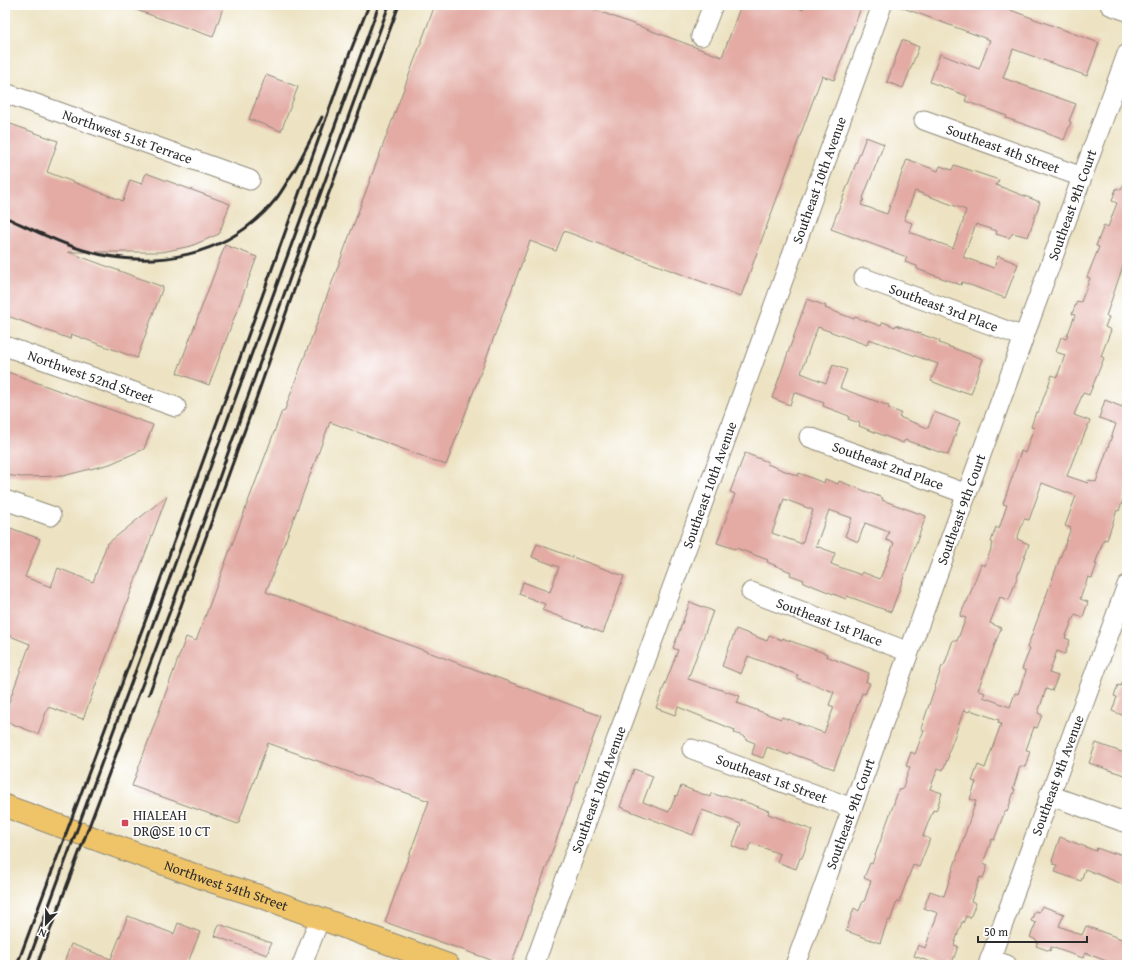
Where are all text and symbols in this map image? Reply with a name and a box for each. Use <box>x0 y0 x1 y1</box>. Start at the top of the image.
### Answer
street label: Northwest 51st Terrace <box>60 104 196 169</box>
street label: Southeast 10th Avenue <box>787 113 851 246</box>
street label: Southeast 4th Street <box>943 119 1063 178</box>
street label: Southeast 9th Court <box>1043 146 1101 263</box>
street label: Southeast 3rd Place <box>886 278 1002 337</box>
street label: Northwest 52nd Street <box>25 345 156 408</box>
street label: Southeast 10th Avenue <box>677 418 741 551</box>
street label: Southeast 2nd Place <box>829 436 947 495</box>
street label: Southeast 9th Court <box>932 451 991 568</box>
street label: Southeast 1st Place <box>773 593 886 651</box>
street label: Southeast 9th Avenue <box>1026 712 1089 838</box>
street label: Southeast 10th Avenue <box>566 723 631 856</box>
street label: Southeast 1st Street <box>713 749 830 808</box>
street label: Southeast 9th Court <box>821 755 880 872</box>
place label: HIALEAH DR@SE 10 CT <box>133 805 210 841</box>
marker: HIALEAH DR@SE 10 CT <box>120 818 130 828</box>
street label: Northwest 54th Street <box>161 855 291 916</box>
north arrow <box>26 904 66 944</box>
scale bar <box>978 918 1087 944</box>
text: 50 m <box>984 923 1008 940</box>
text: N <box>35 924 49 942</box>

